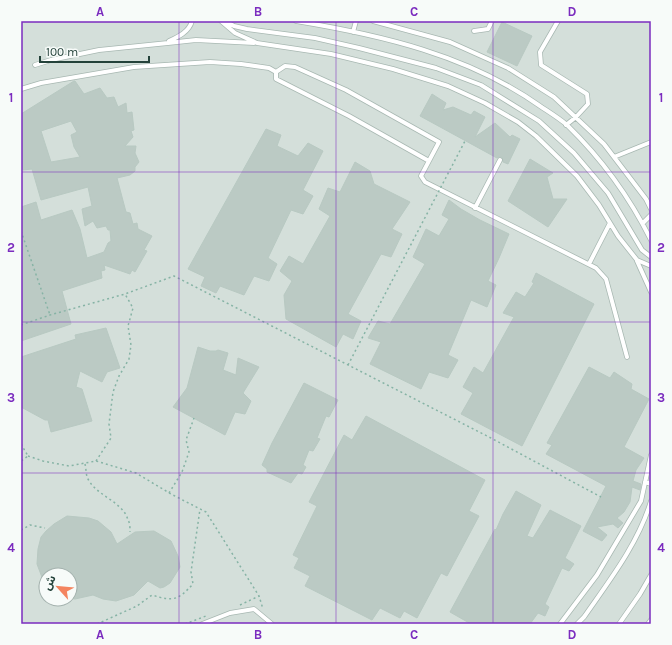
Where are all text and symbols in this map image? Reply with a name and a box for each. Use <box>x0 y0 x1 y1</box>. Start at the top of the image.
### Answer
text: A <box>96 4 104 19</box>
text: B <box>254 4 262 19</box>
text: C <box>410 4 418 19</box>
text: D <box>568 4 577 19</box>
scale bar <box>40 38 149 64</box>
text: 100 m <box>46 45 78 59</box>
text: 1 <box>9 90 13 105</box>
text: 1 <box>659 90 663 105</box>
text: 2 <box>7 240 15 255</box>
text: 2 <box>657 240 665 255</box>
text: 3 <box>7 390 15 405</box>
text: 3 <box>657 390 665 405</box>
text: 4 <box>7 540 15 555</box>
text: 4 <box>657 540 665 555</box>
north arrow <box>38 567 78 607</box>
text: ش <box>40 573 59 592</box>
text: A <box>96 627 104 642</box>
text: B <box>254 627 262 642</box>
text: C <box>410 627 418 642</box>
text: D <box>568 627 577 642</box>

